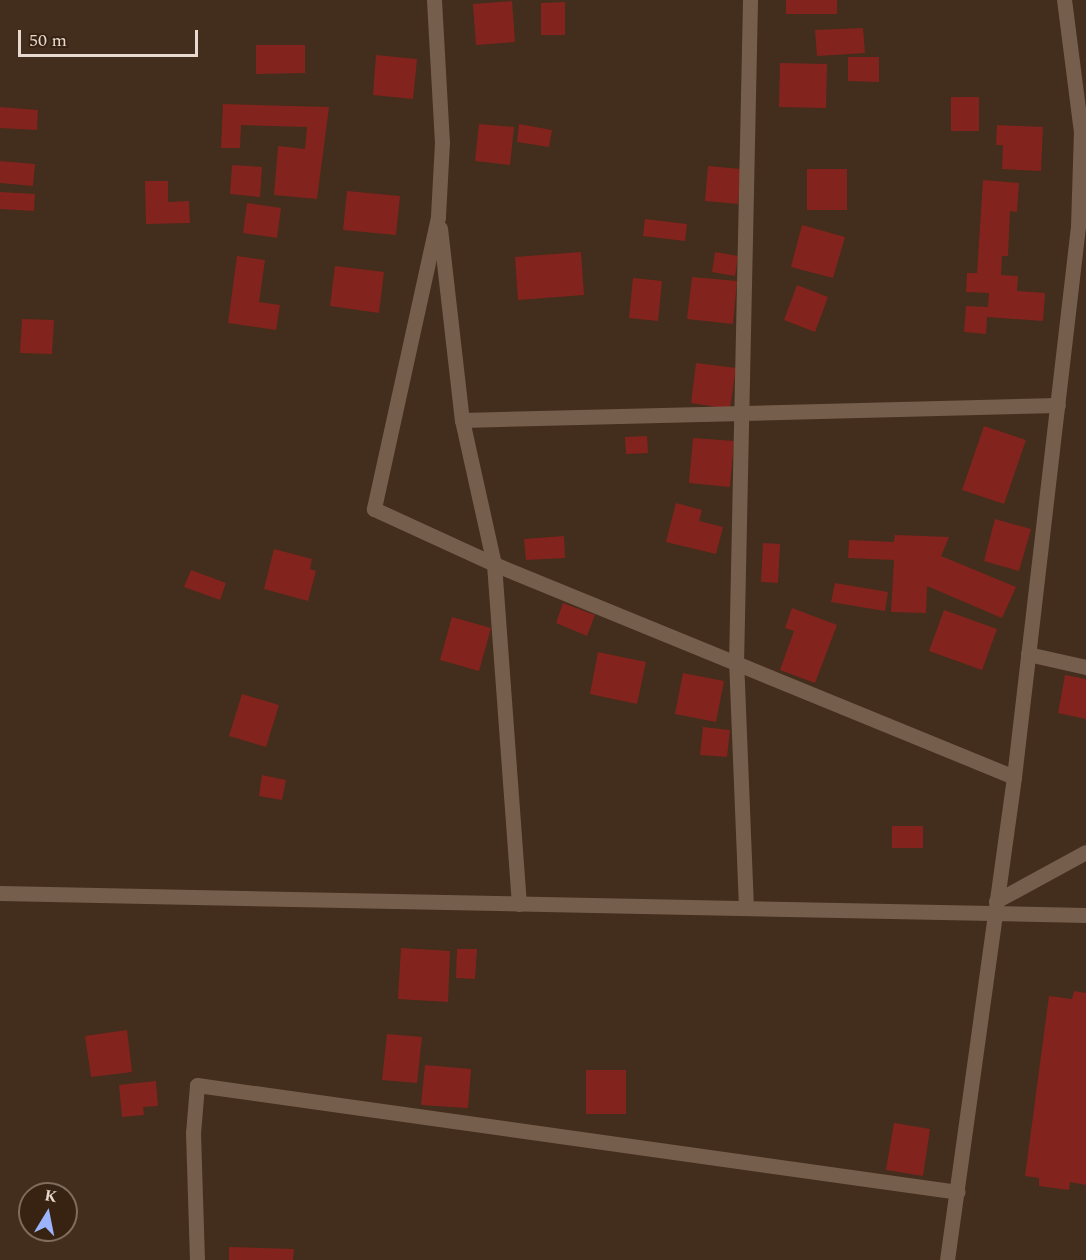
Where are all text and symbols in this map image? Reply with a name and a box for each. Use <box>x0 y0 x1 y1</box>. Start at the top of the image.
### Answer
scale bar <box>21 18 201 56</box>
text: 50 m <box>29 27 67 54</box>
north arrow <box>18 1182 78 1242</box>
text: K <box>43 1183 59 1209</box>

